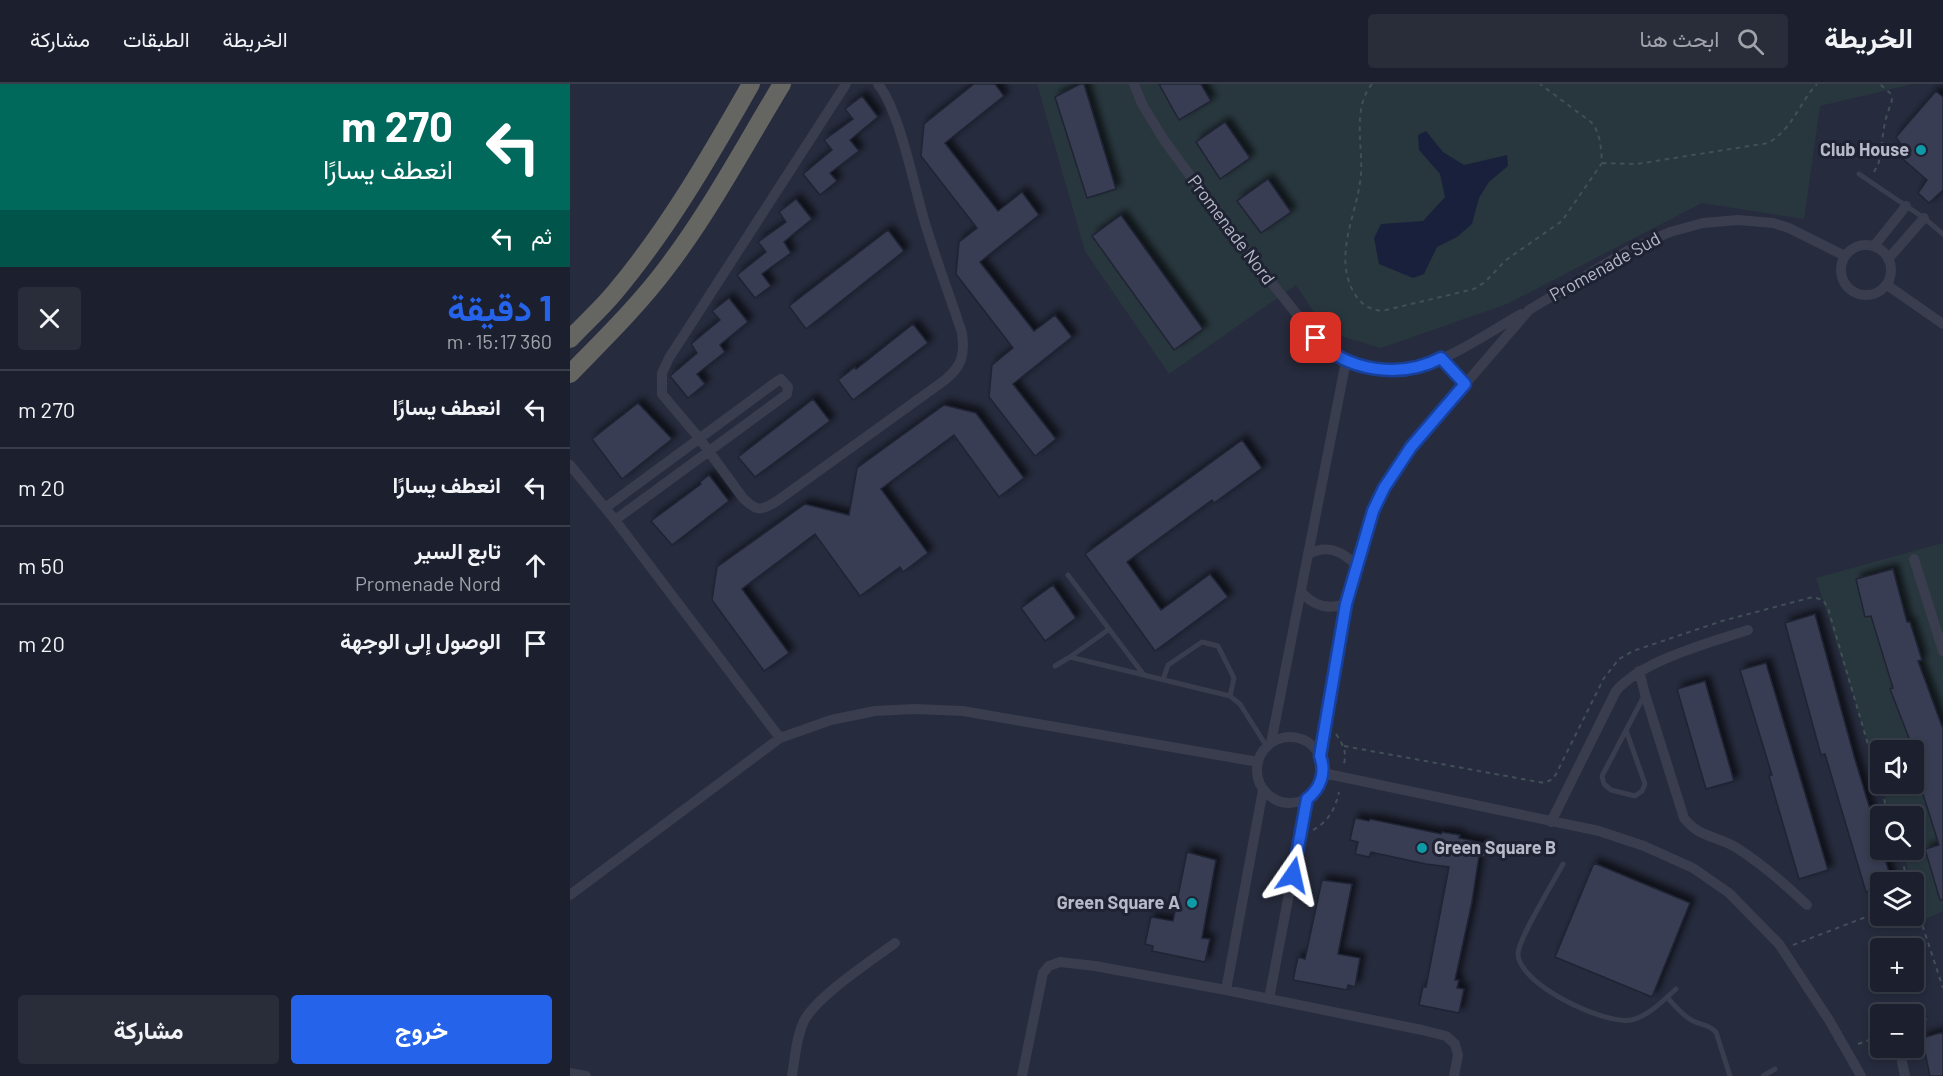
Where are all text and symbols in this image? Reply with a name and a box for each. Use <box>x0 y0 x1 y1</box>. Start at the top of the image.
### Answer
search box <box>1368 14 1788 68</box>
text: الخريطة <box>1824 20 1913 54</box>
text: ابحث هنا <box>1639 25 1719 51</box>
icon: search <box>1734 25 1767 58</box>
text: مشاركة <box>30 26 90 51</box>
text: الطبقات <box>123 26 190 51</box>
text: الخريطة <box>223 26 288 51</box>
text: 270 m <box>341 100 453 150</box>
icon: left <box>474 108 552 186</box>
place label: Club House <box>1820 138 1909 160</box>
marker: Club House <box>1914 143 1928 157</box>
text: انعطف يسارًا <box>323 152 453 184</box>
street label: Promenade Nord <box>1183 170 1280 289</box>
icon: left <box>486 222 519 255</box>
text: ثم <box>531 222 552 248</box>
street label: Promenade Sud <box>1545 227 1664 306</box>
text: 1 دقيقة <box>447 285 552 328</box>
button: close <box>18 287 81 350</box>
pin <box>1290 312 1341 363</box>
icon: arrive <box>1299 321 1332 354</box>
text: 360 m · 15:17 <box>447 329 552 353</box>
text: انعطف يسارًا <box>392 393 501 419</box>
icon: left <box>519 393 552 426</box>
text: 270 m <box>18 396 75 422</box>
text: انعطف يسارًا <box>392 471 501 497</box>
icon: left <box>519 471 552 504</box>
text: 20 m <box>18 474 65 500</box>
text: تابع السير <box>415 537 501 563</box>
icon: ahead <box>519 549 552 582</box>
text: 50 m <box>18 552 64 578</box>
text: Promenade Nord <box>355 571 501 595</box>
text: الوصول إلى الوجهة <box>340 627 501 653</box>
icon: arrive <box>519 627 552 660</box>
text: 20 m <box>18 630 65 656</box>
map controls <box>1870 740 1924 1058</box>
button: sound <box>1870 740 1924 794</box>
button: search <box>1870 806 1924 860</box>
place label: Green Square B <box>1434 836 1556 858</box>
marker: Green Square B <box>1415 841 1429 855</box>
position arrow <box>1261 843 1325 907</box>
button: layers <box>1870 872 1924 926</box>
place label: Green Square A <box>1057 891 1180 913</box>
marker: Green Square A <box>1185 896 1199 910</box>
button: + <box>1870 938 1924 992</box>
button: مشاركة <box>18 995 279 1064</box>
button: خروج <box>291 995 552 1064</box>
button: − <box>1870 1004 1924 1058</box>

